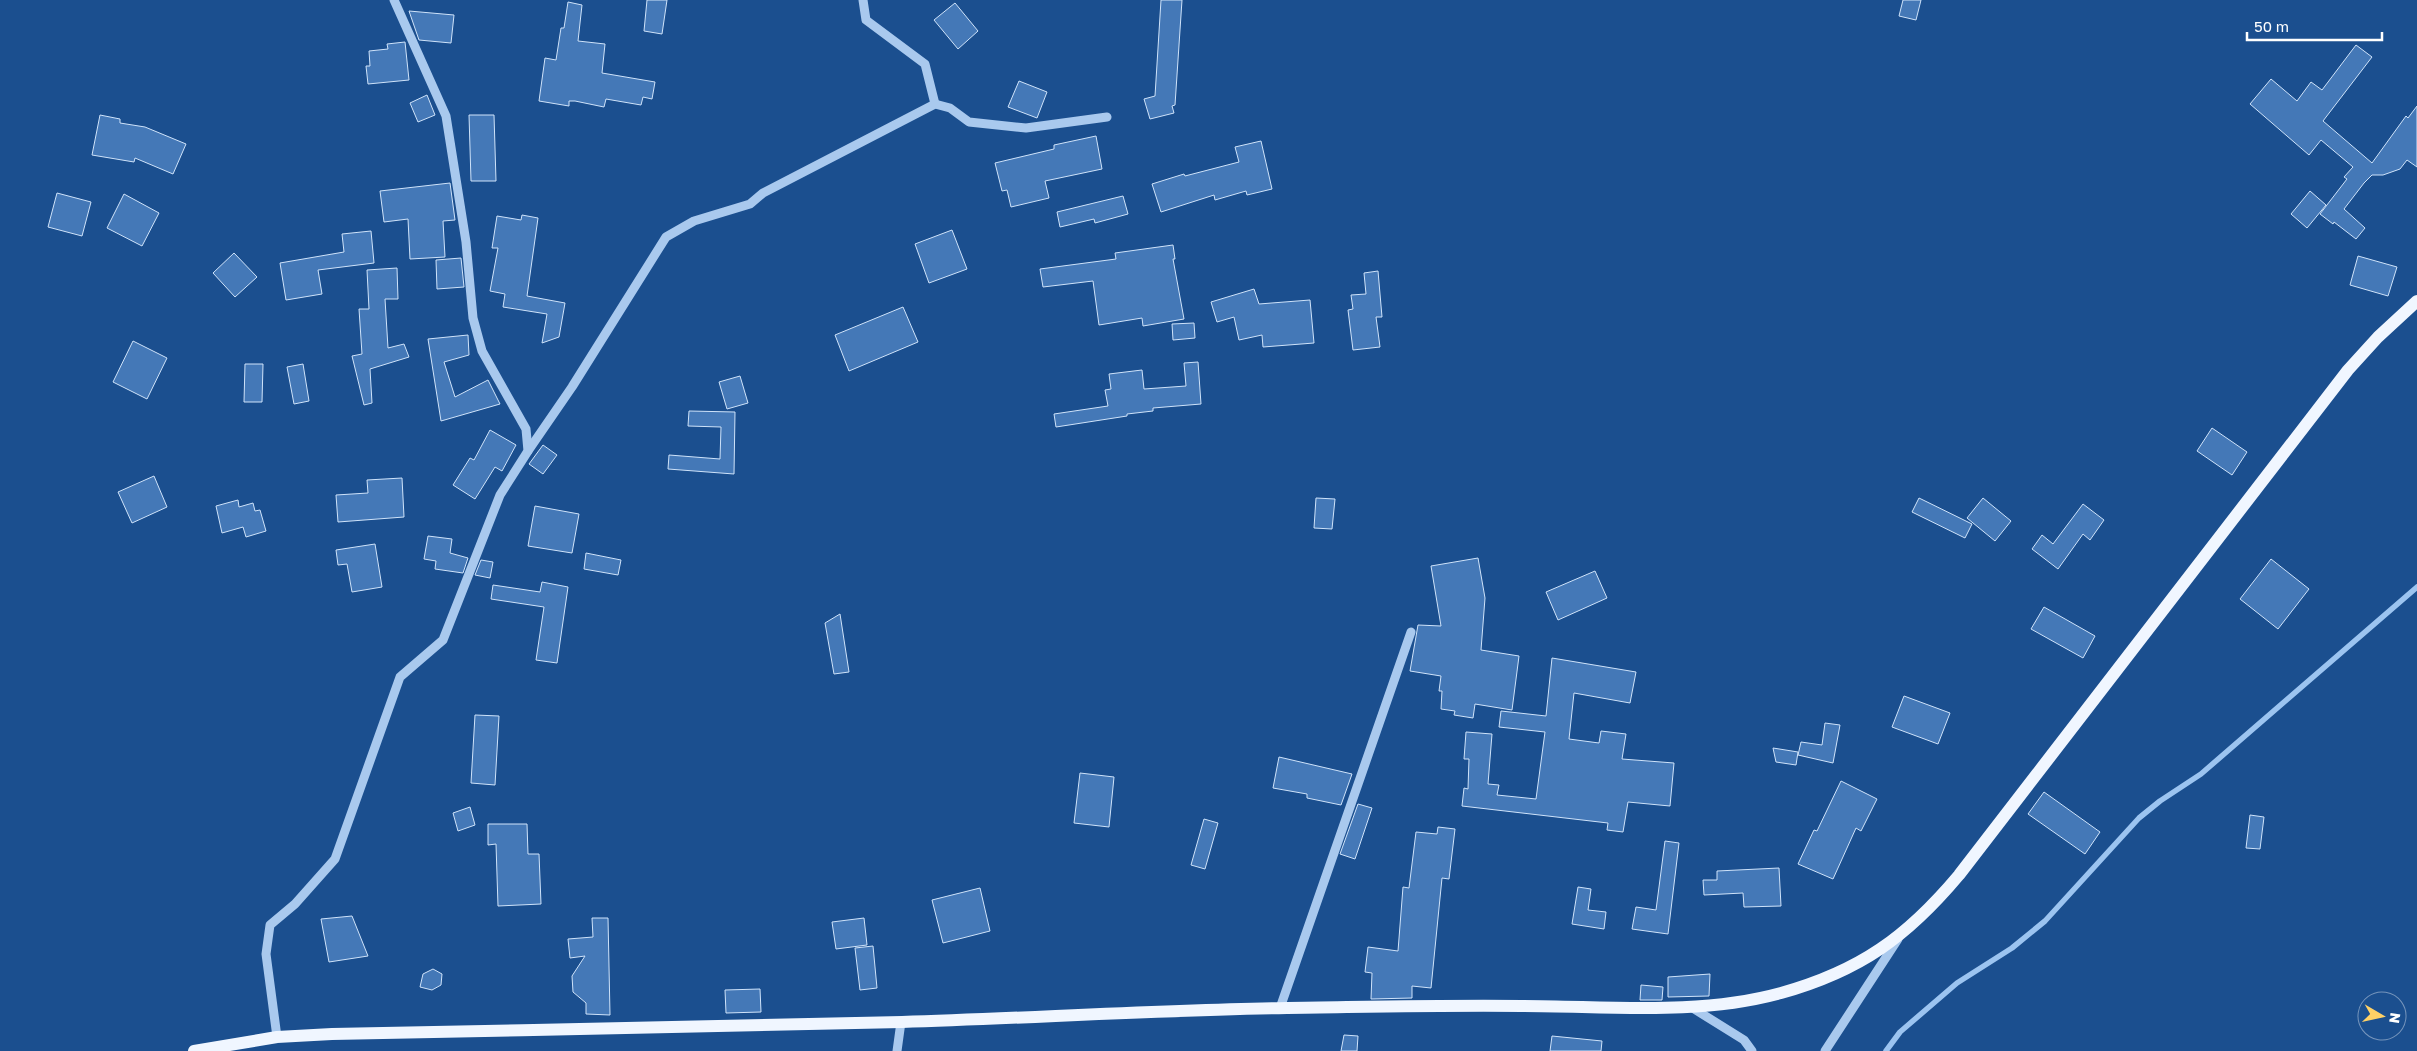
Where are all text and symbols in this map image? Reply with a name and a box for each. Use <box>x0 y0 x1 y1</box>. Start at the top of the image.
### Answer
scale bar <box>2247 10 2382 42</box>
text: 50 m <box>2254 17 2289 35</box>
north arrow <box>2357 991 2407 1041</box>
text: N <box>2386 1012 2405 1025</box>

